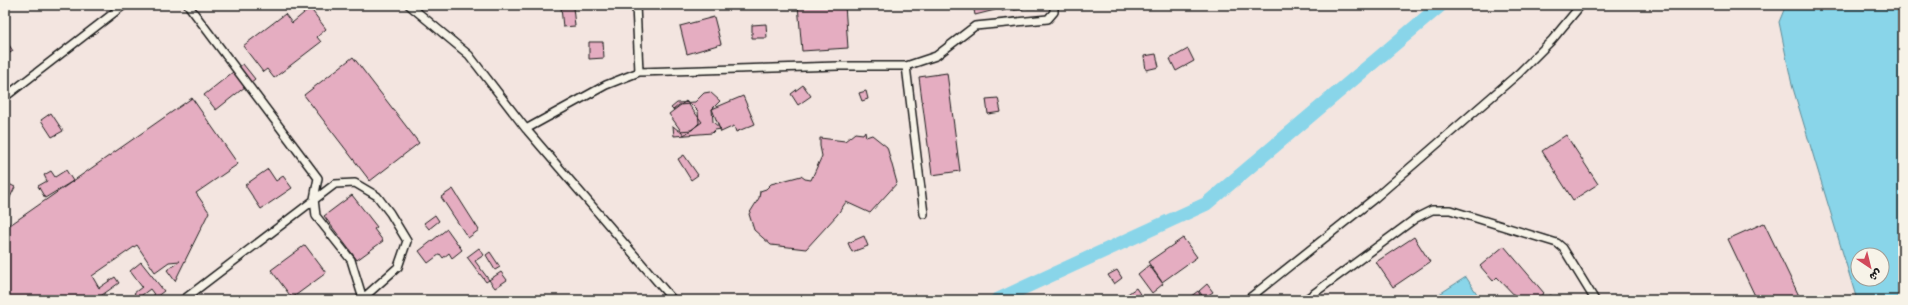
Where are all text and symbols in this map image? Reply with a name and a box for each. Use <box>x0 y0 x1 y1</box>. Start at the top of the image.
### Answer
north arrow <box>1850 247 1890 287</box>
text: ش <box>1866 265 1884 284</box>

